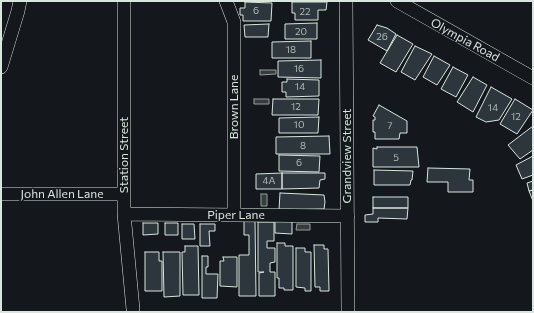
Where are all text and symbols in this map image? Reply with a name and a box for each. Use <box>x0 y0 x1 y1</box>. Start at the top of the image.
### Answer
house number: 6 <box>253 5 259 17</box>
house number: 22 <box>299 6 311 18</box>
street label: Olympia Road <box>428 15 502 65</box>
house number: 20 <box>295 26 307 38</box>
house number: 26 <box>376 31 388 43</box>
house number: 18 <box>286 44 296 56</box>
house number: 16 <box>294 63 304 75</box>
street label: Brown Lane <box>227 75 241 139</box>
house number: 14 <box>295 81 305 93</box>
house number: 12 <box>291 101 301 113</box>
house number: 14 <box>488 102 498 114</box>
street label: Grandview Street <box>340 109 354 203</box>
house number: 12 <box>511 111 521 123</box>
street label: Station Street <box>117 117 131 193</box>
house number: 10 <box>294 119 304 131</box>
house number: 7 <box>387 120 393 132</box>
house number: 8 <box>300 140 306 152</box>
house number: 5 <box>393 152 399 164</box>
house number: 6 <box>296 157 302 169</box>
house number: 4A <box>263 175 275 187</box>
street label: John Allen Lane <box>21 187 103 201</box>
street label: Piper Lane <box>207 208 265 222</box>

